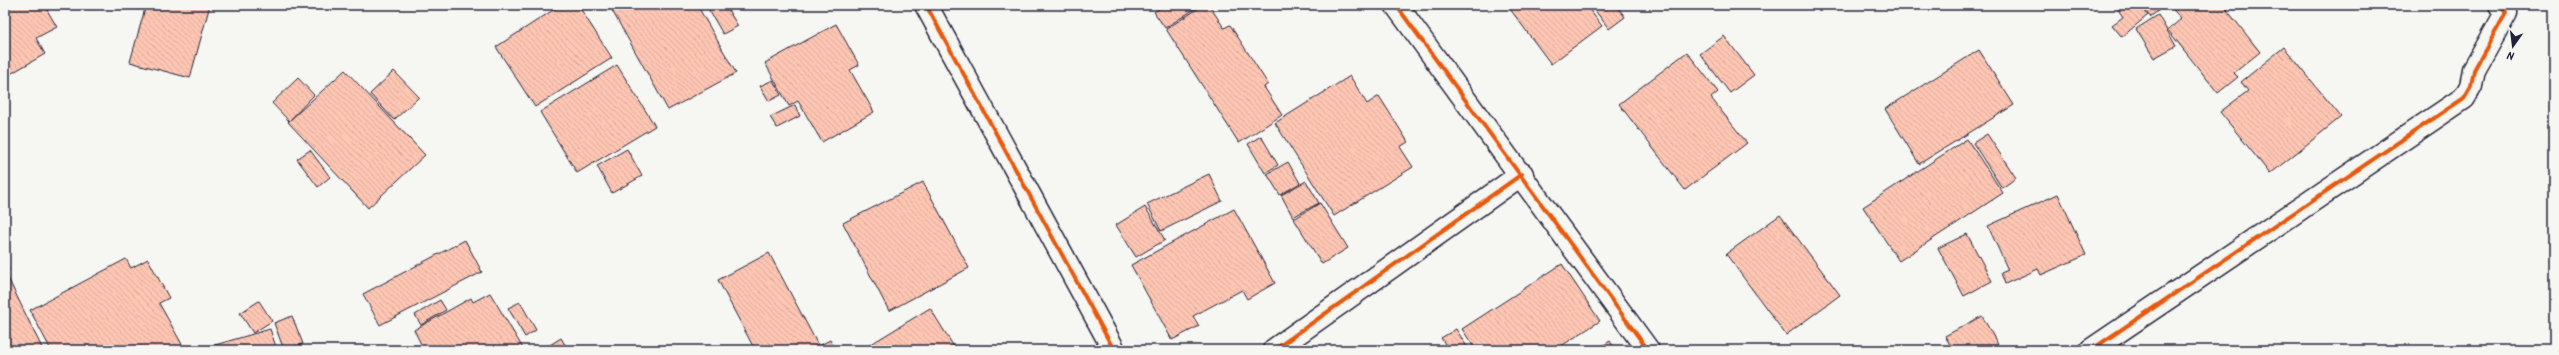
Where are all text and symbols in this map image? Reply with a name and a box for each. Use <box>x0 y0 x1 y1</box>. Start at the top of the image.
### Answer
north arrow <box>2493 26 2533 66</box>
text: N <box>2505 45 2516 64</box>

